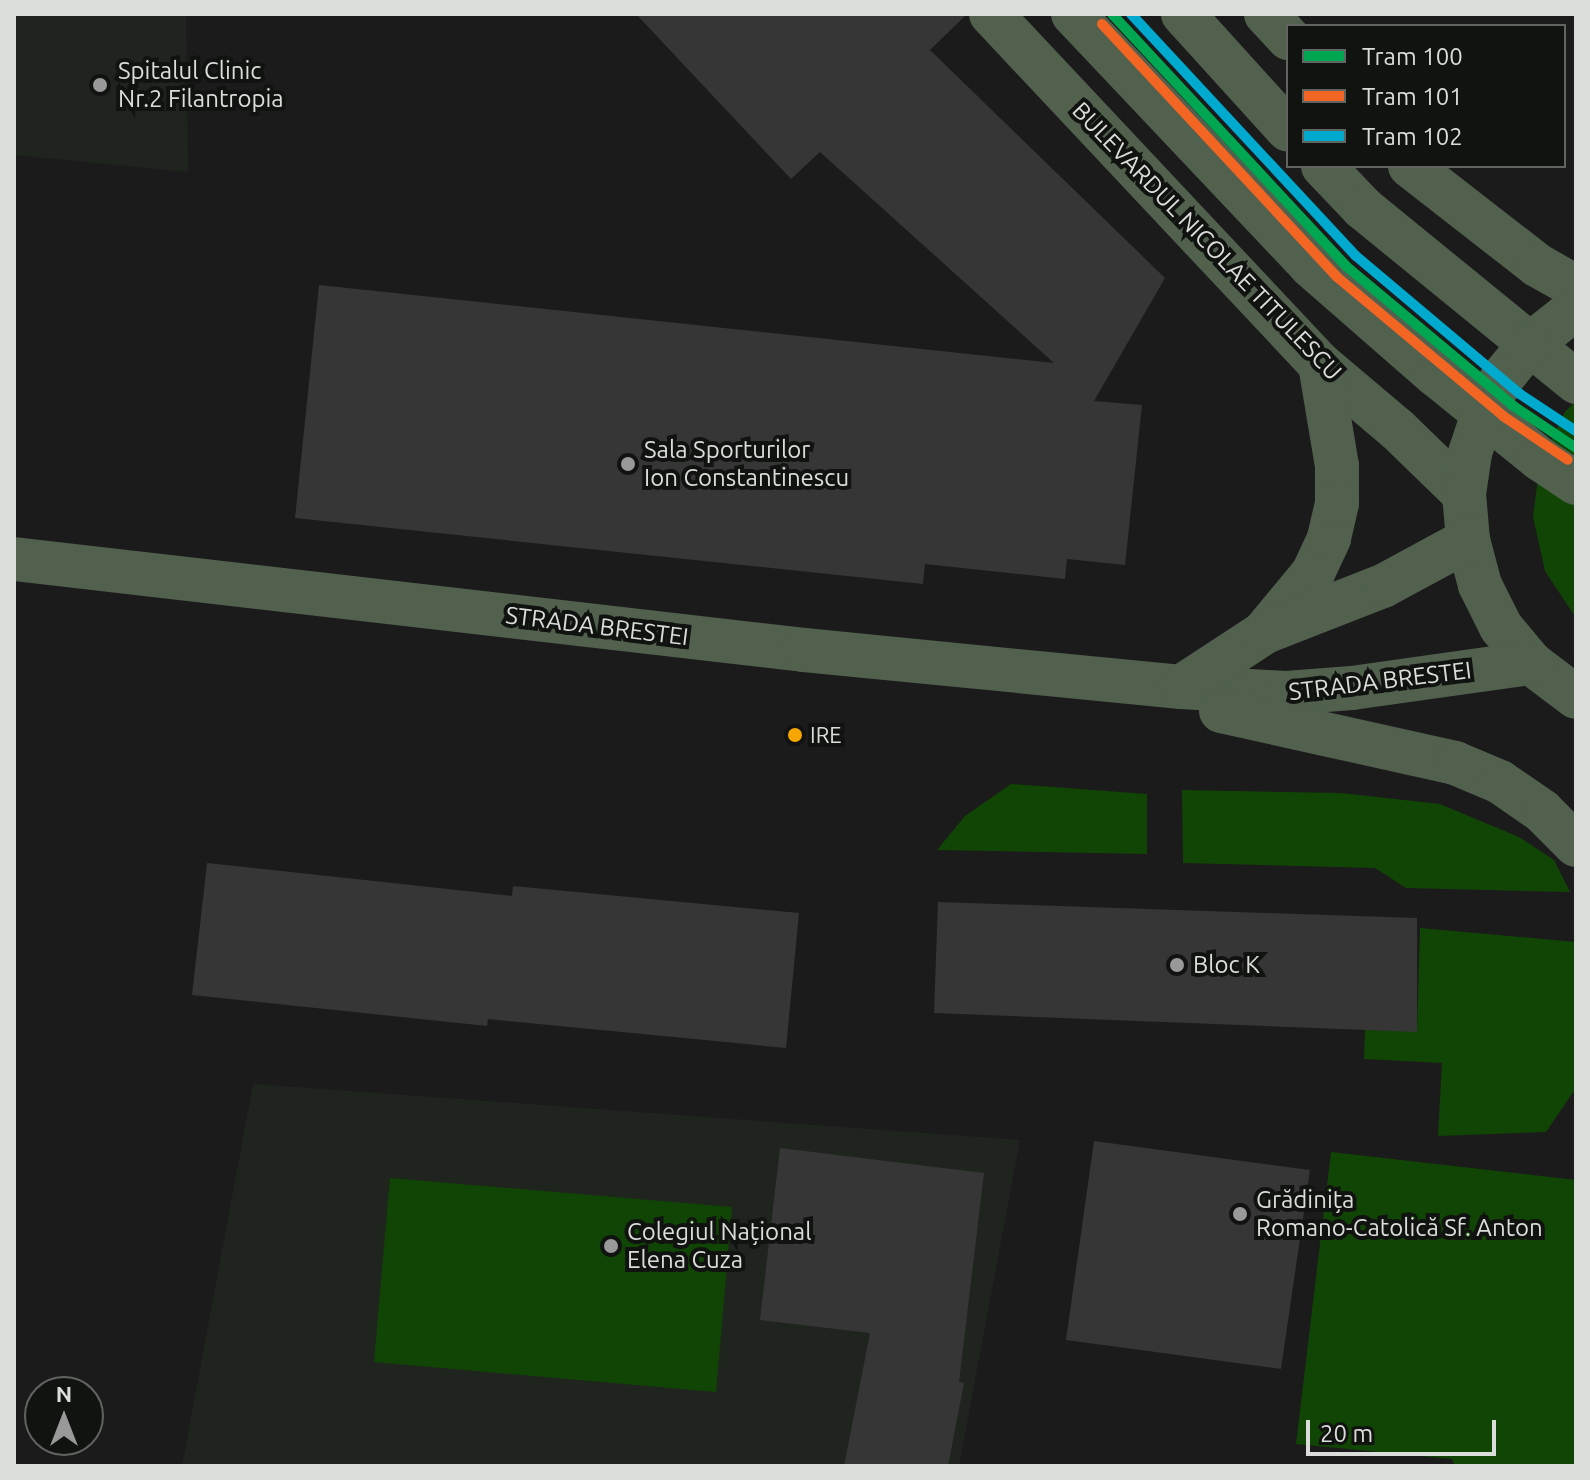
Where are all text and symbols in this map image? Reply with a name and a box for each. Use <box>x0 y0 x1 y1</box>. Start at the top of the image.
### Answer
legend <box>1286 24 1566 168</box>
text: Tram 100 <box>1362 43 1463 70</box>
place label: Spitalul Clinic Nr.2 Filantropia <box>118 57 284 113</box>
marker: Spitalul Clinic Nr.2 Filantropia <box>89 74 111 96</box>
text: Tram 101 <box>1362 83 1463 110</box>
street label: BULEVARDUL NICOLAE TITULESCU <box>1066 96 1348 386</box>
text: Tram 102 <box>1362 123 1463 150</box>
place label: Sala Sporturilor Ion Constantinescu <box>644 436 849 492</box>
marker: Sala Sporturilor Ion Constantinescu <box>619 455 637 473</box>
street label: STRADA BRESTEI <box>504 600 690 652</box>
street label: STRADA BRESTEI <box>1287 655 1473 707</box>
place label: IRE <box>810 722 842 748</box>
marker: IRE <box>787 727 803 743</box>
place label: Bloc K <box>1193 951 1260 979</box>
marker: Bloc K <box>1168 956 1186 974</box>
place label: Grădinița Romano-Catolică Sf. Anton <box>1256 1186 1543 1242</box>
marker: Grădinița Romano-Catolică Sf. Anton <box>1231 1205 1249 1223</box>
place label: Colegiul Național Elena Cuza <box>627 1218 811 1274</box>
marker: Colegiul Național Elena Cuza <box>602 1237 620 1255</box>
north arrow <box>24 1376 104 1456</box>
text: N <box>56 1381 72 1406</box>
scale bar <box>1310 1404 1500 1454</box>
text: 20 m <box>1320 1420 1373 1447</box>

